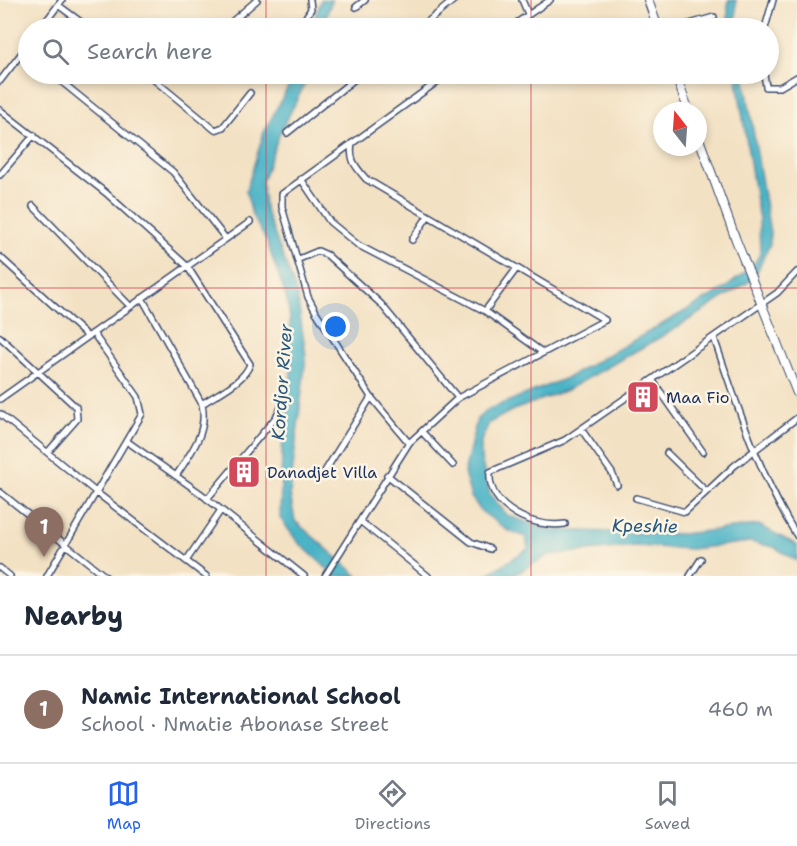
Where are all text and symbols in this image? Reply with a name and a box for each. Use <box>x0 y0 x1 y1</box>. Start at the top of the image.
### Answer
search box <box>18 18 779 84</box>
icon: search <box>39 35 72 68</box>
text: Search here <box>87 37 213 66</box>
north arrow <box>653 102 707 156</box>
your location <box>321 312 350 341</box>
water label: Kordjor River <box>266 322 298 441</box>
building icon: Maa Fio <box>625 379 661 415</box>
place label: Maa Fio <box>666 387 729 408</box>
building icon: Danadjet Villa <box>226 454 262 490</box>
place label: Danadjet Villa <box>267 462 377 483</box>
pin: 1 <box>24 508 63 557</box>
water label: Kpeshie <box>612 513 678 539</box>
text: Nearby <box>24 598 123 633</box>
text: Namic International School <box>81 682 401 711</box>
text: 1 <box>39 696 48 722</box>
text: 460 m <box>708 696 773 722</box>
text: School · Nmatie Abonase Street <box>81 711 389 737</box>
tab: Map <box>107 777 141 834</box>
tab: Directions <box>355 777 431 834</box>
tab: Saved <box>645 777 690 834</box>

